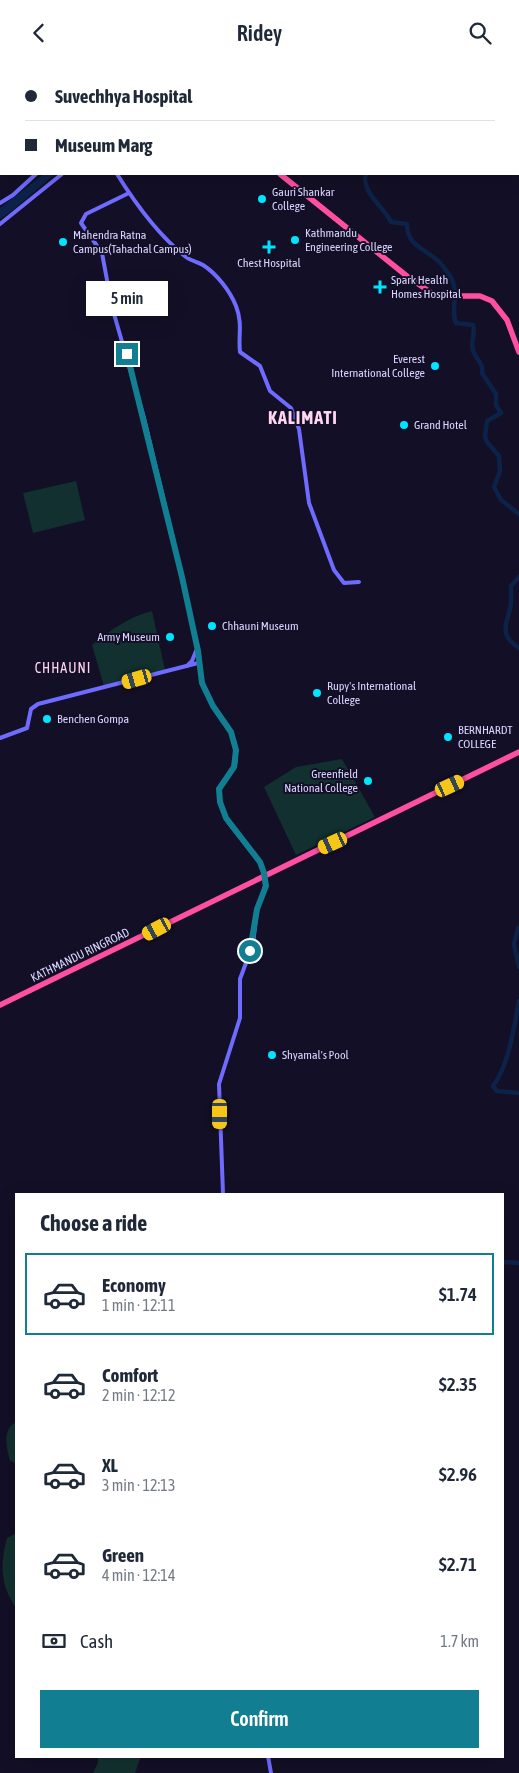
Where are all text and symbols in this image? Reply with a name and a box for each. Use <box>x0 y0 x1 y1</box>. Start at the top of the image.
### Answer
icon: back <box>25 19 53 47</box>
icon: search <box>466 19 494 47</box>
text: Ridey <box>237 20 282 46</box>
text: Suvechhya Hospital <box>55 85 192 107</box>
text: Museum Marg <box>55 134 152 156</box>
place label: Gauri Shankar College <box>272 185 335 213</box>
marker: Gauri Shankar College <box>256 193 268 205</box>
place label: Kathmandu Engineering College <box>305 226 393 254</box>
place label: Mahendra Ratna Campus(Tahachal Campus) <box>73 228 192 256</box>
marker: Kathmandu Engineering College <box>289 234 301 246</box>
marker: Mahendra Ratna Campus(Tahachal Campus) <box>57 236 69 248</box>
marker: Chest Hospital <box>262 240 276 254</box>
place label: Chest Hospital <box>237 256 302 270</box>
place label: Spark Health Homes Hospital <box>391 273 462 301</box>
marker: Spark Health Homes Hospital <box>373 280 387 294</box>
callout: 5 min <box>86 281 168 317</box>
text: 5 min <box>111 289 143 307</box>
route end <box>116 343 138 365</box>
place label: Everest International College <box>331 352 426 380</box>
marker: Everest International College <box>429 360 441 372</box>
district label: KALIMATI <box>268 407 338 428</box>
place label: Grand Hotel <box>414 418 468 432</box>
marker: Grand Hotel <box>398 419 410 431</box>
place label: Chhauni Museum <box>222 619 299 633</box>
marker: Chhauni Museum <box>206 620 218 632</box>
place label: Army Museum <box>97 630 160 644</box>
marker: Army Museum <box>164 631 176 643</box>
district label: CHHAUNI <box>35 660 91 676</box>
car <box>120 668 153 690</box>
place label: Rupy's International College <box>327 679 417 707</box>
marker: Rupy's International College <box>311 687 323 699</box>
place label: Benchen Gompa <box>57 712 129 726</box>
marker: Benchen Gompa <box>41 713 53 725</box>
place label: BERNHARDT COLLEGE <box>458 723 513 751</box>
marker: BERNHARDT COLLEGE <box>442 731 454 743</box>
place label: Greenfield National College <box>284 767 358 795</box>
car <box>433 773 466 799</box>
marker: Greenfield National College <box>362 775 374 787</box>
car <box>316 830 349 856</box>
car <box>140 915 173 943</box>
street label: KATHMANDU RINGROAD <box>28 925 132 985</box>
route start <box>239 940 261 962</box>
place label: Shyamal's Pool <box>282 1048 350 1062</box>
marker: Shyamal's Pool <box>266 1049 278 1061</box>
car <box>212 1099 227 1129</box>
text: Choose a ride <box>40 1210 147 1236</box>
icon: car <box>42 1272 87 1317</box>
text: Economy <box>102 1274 166 1296</box>
text: $1.74 <box>439 1283 477 1305</box>
text: 1 min · 12:11 <box>102 1296 175 1314</box>
icon: car <box>42 1362 87 1407</box>
text: Comfort <box>102 1364 158 1386</box>
text: $2.35 <box>439 1373 477 1395</box>
text: 2 min · 12:12 <box>102 1386 175 1404</box>
icon: car <box>42 1452 87 1497</box>
text: XL <box>102 1454 118 1476</box>
text: $2.96 <box>439 1463 477 1485</box>
text: 3 min · 12:13 <box>102 1476 175 1494</box>
icon: car <box>42 1542 87 1587</box>
text: Green <box>102 1544 144 1566</box>
text: $2.71 <box>439 1553 477 1575</box>
text: 4 min · 12:14 <box>102 1566 175 1584</box>
icon: cash <box>40 1627 68 1655</box>
text: Cash <box>80 1630 113 1652</box>
text: 1.7 km <box>440 1632 479 1650</box>
button: Confirm <box>40 1690 479 1748</box>

